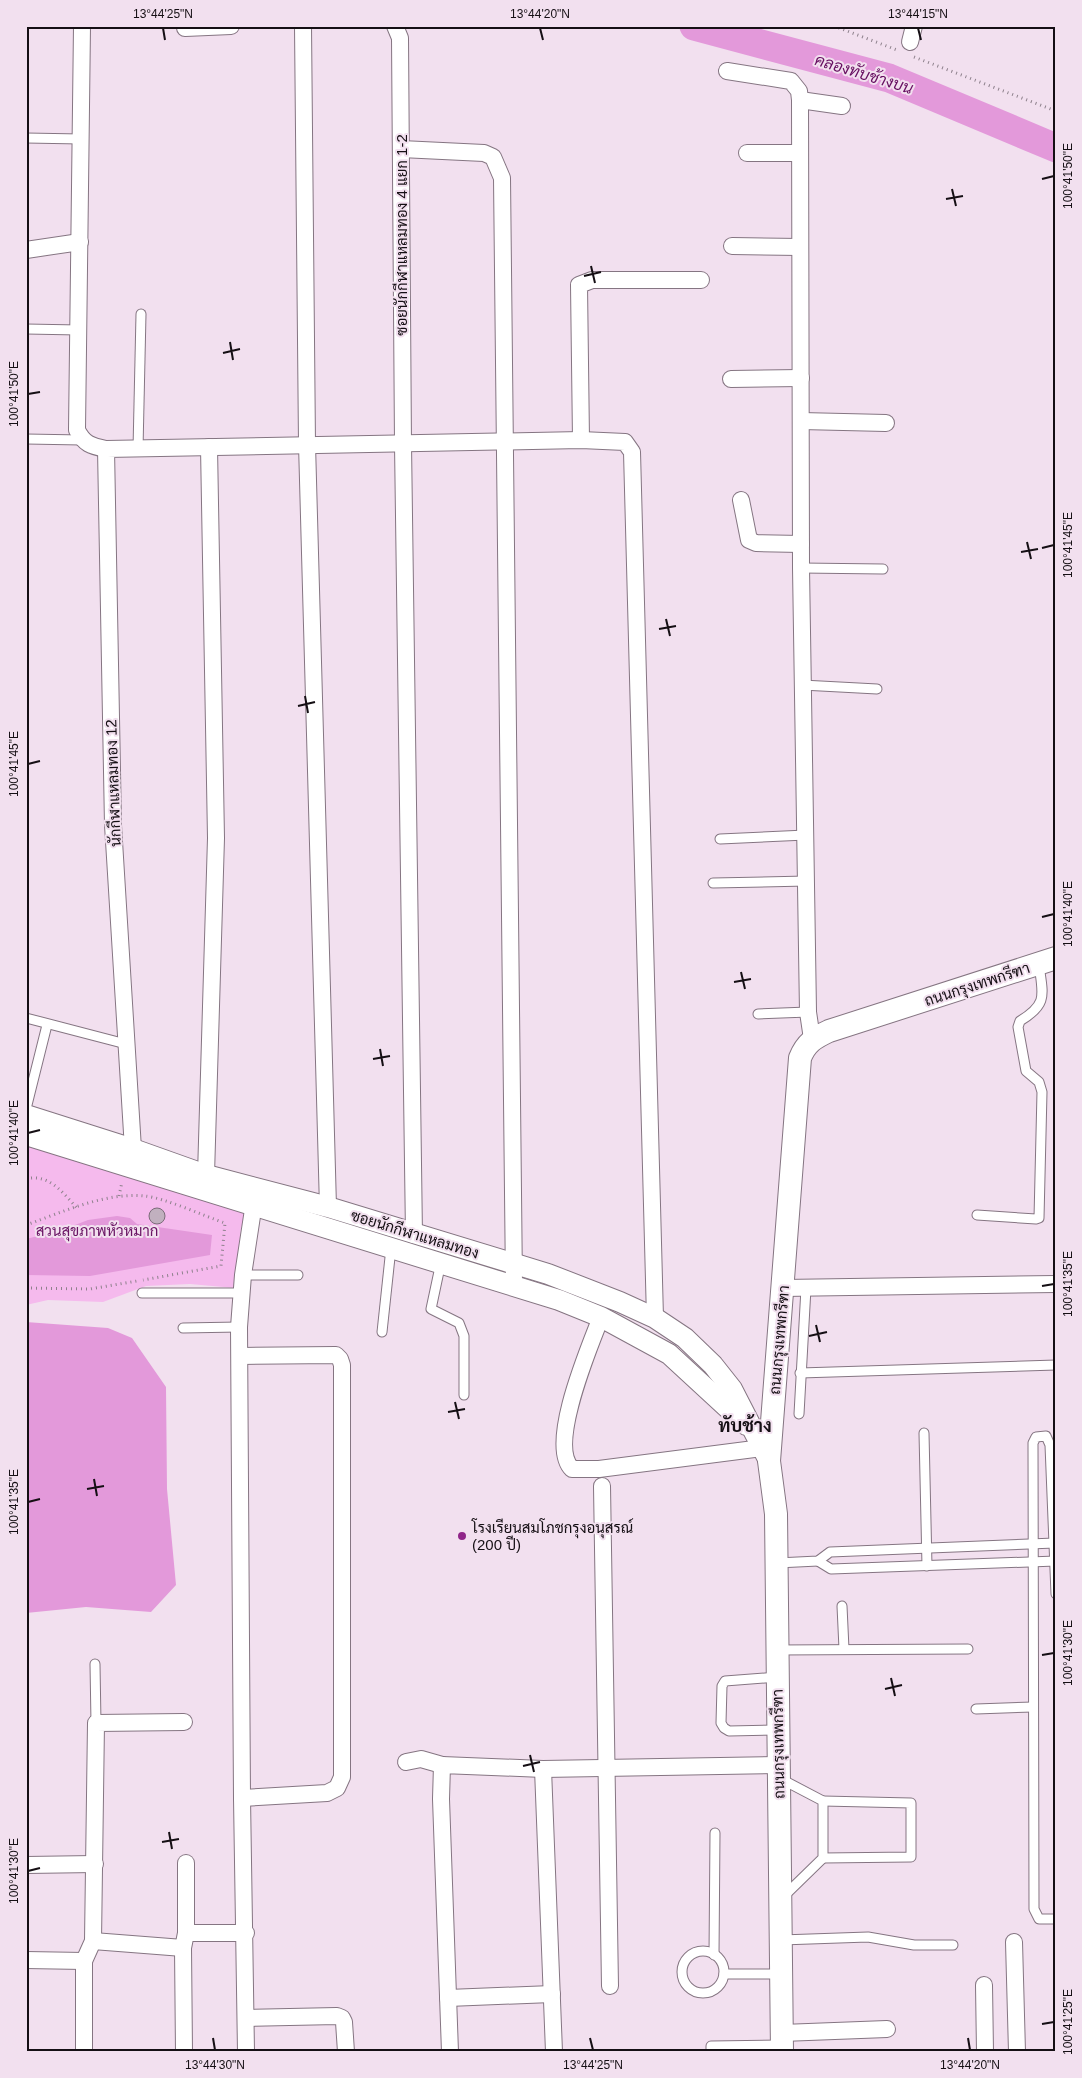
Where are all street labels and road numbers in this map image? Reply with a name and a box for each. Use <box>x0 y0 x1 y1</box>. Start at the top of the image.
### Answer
street label: ซอยนักกีฬาแหลมทอง 4 แยก 1-2 <box>392 134 410 336</box>
street label: นักกีฬาแหลมทอง 12 <box>101 719 124 847</box>
street label: ถนนกรุงเทพกรีฑา <box>922 958 1033 1012</box>
street label: ซอยนักกีฬาแหลมทอง <box>349 1205 481 1262</box>
street label: ถนนกรุงเทพกรีฑา <box>765 1285 795 1396</box>
street label: ถนนกรุงเทพกรีฑา <box>768 1689 790 1799</box>

